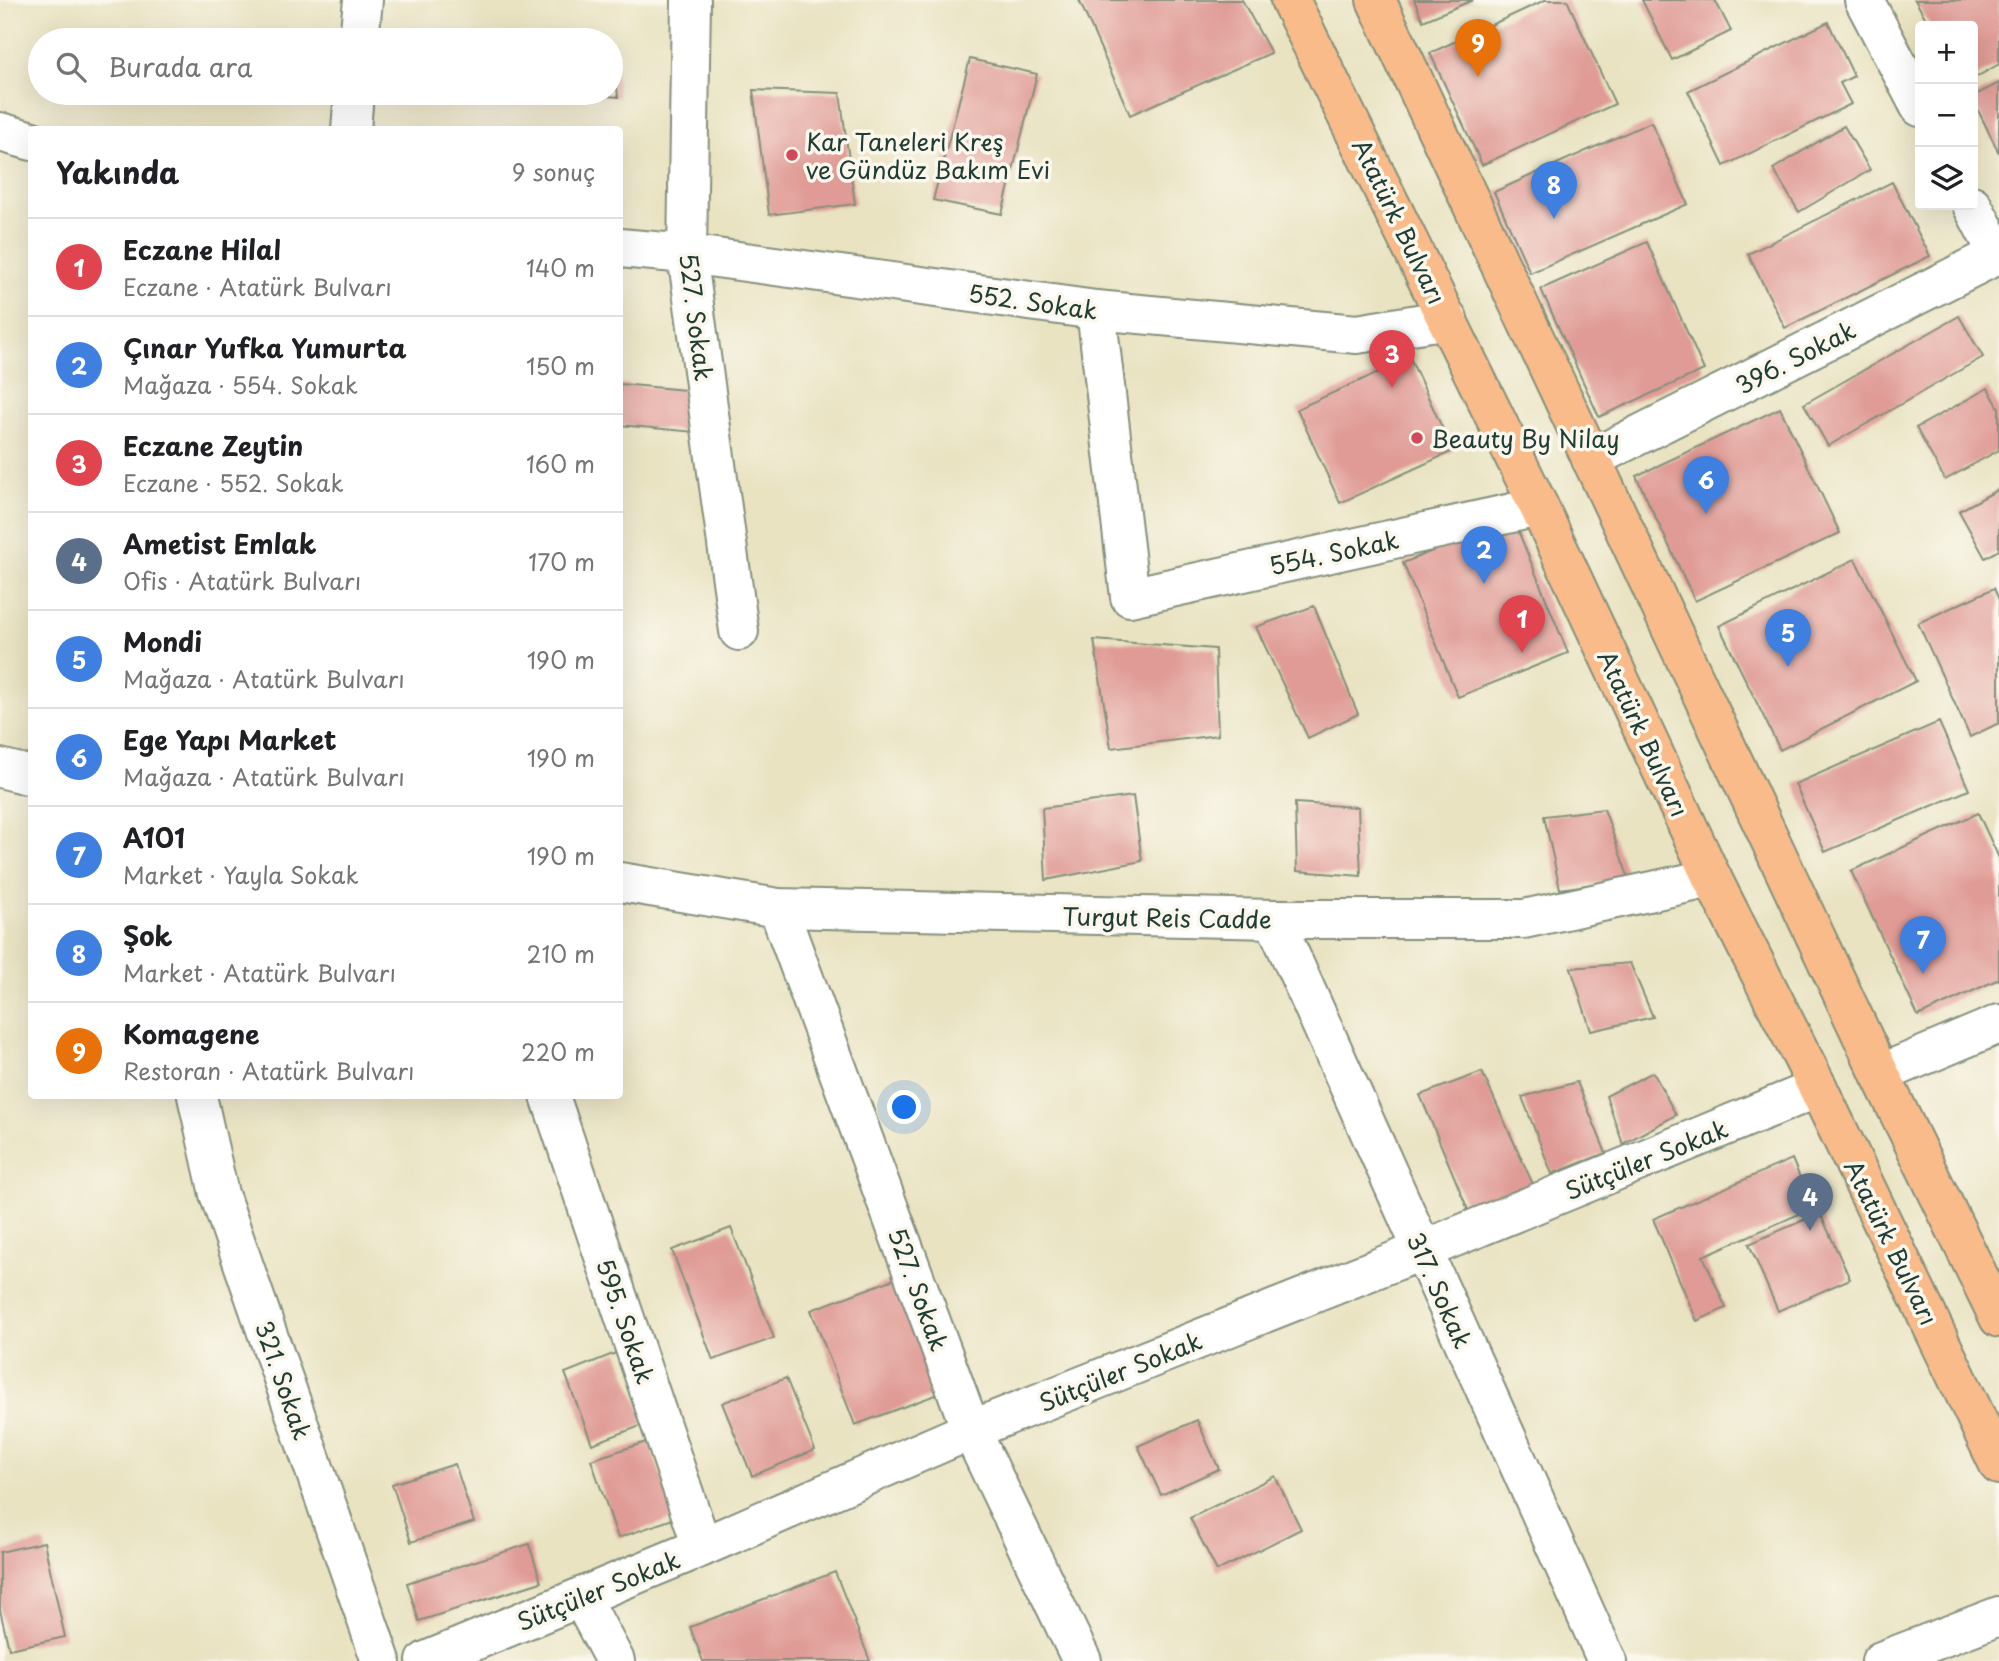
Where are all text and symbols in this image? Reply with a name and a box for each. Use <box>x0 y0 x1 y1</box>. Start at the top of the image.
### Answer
pin: 9 <box>1455 19 1501 77</box>
map controls <box>1915 21 1978 210</box>
button: + <box>1915 21 1978 84</box>
search box <box>28 28 623 105</box>
text: Burada ara <box>108 47 252 86</box>
icon: search <box>52 48 90 86</box>
button: − <box>1915 84 1978 147</box>
place label: Kar Taneleri Kreş ve Gündüz Bakım Evi <box>806 123 1050 187</box>
street label: Atatürk Bulvarı <box>1344 132 1456 310</box>
marker: Kar Taneleri Kreş ve Gündüz Bakım Evi <box>784 147 800 163</box>
button: layers <box>1915 147 1978 210</box>
text: Yakında <box>56 149 179 194</box>
text: 9 sonuç <box>512 154 595 189</box>
pin: 8 <box>1531 161 1577 219</box>
text: Eczane Hilal <box>123 230 281 269</box>
text: 1 <box>74 250 85 285</box>
text: 140 m <box>526 250 595 285</box>
street label: 527. Sokak <box>671 251 723 383</box>
text: Eczane · Atatürk Bulvarı <box>123 269 392 304</box>
street label: 552. Sokak <box>966 274 1100 328</box>
street label: 396. Sokak <box>1729 311 1861 403</box>
text: Çınar Yufka Yumurta <box>123 328 406 367</box>
pin: 3 <box>1369 330 1415 388</box>
text: 2 <box>71 348 87 383</box>
text: 150 m <box>526 348 595 383</box>
text: Mağaza · 554. Sokak <box>123 367 358 402</box>
place label: Beauty By Nilay <box>1431 420 1620 456</box>
text: Eczane Zeytin <box>123 426 303 465</box>
marker: Beauty By Nilay <box>1409 430 1425 446</box>
text: 3 <box>71 446 87 481</box>
text: 160 m <box>526 446 595 481</box>
pin: 6 <box>1683 456 1729 514</box>
text: Eczane · 552. Sokak <box>123 465 344 500</box>
street label: 554. Sokak <box>1266 521 1402 583</box>
text: Ametist Emlak <box>123 524 316 563</box>
pin: 2 <box>1461 526 1507 584</box>
text: 4 <box>71 544 87 579</box>
text: 170 m <box>528 544 595 579</box>
text: Ofis · Atatürk Bulvarı <box>123 563 361 598</box>
pin: 1 <box>1499 595 1545 653</box>
pin: 5 <box>1765 609 1811 667</box>
text: Mondi <box>123 622 202 661</box>
text: 5 <box>72 642 86 677</box>
text: 190 m <box>527 642 595 677</box>
street label: Atatürk Bulvarı <box>1590 644 1698 822</box>
text: Mağaza · Atatürk Bulvarı <box>123 661 405 696</box>
text: Ege Yapı Market <box>123 720 337 759</box>
text: 6 <box>71 740 87 775</box>
text: 190 m <box>527 740 595 775</box>
text: Mağaza · Atatürk Bulvarı <box>123 759 405 794</box>
text: A101 <box>123 818 185 857</box>
text: 7 <box>72 838 86 873</box>
text: 190 m <box>527 838 595 873</box>
text: Market · Yayla Sokak <box>123 857 359 892</box>
street label: Turgut Reis Cadde <box>1062 897 1272 937</box>
text: Şok <box>123 916 172 955</box>
pin: 7 <box>1900 916 1946 974</box>
text: 8 <box>72 936 86 971</box>
text: 210 m <box>527 936 595 971</box>
text: Market · Atatürk Bulvarı <box>123 955 396 990</box>
text: Komagene <box>123 1014 259 1053</box>
text: 9 <box>72 1034 86 1069</box>
text: 220 m <box>521 1034 595 1069</box>
text: Restoran · Atatürk Bulvarı <box>123 1053 414 1088</box>
your location <box>887 1090 921 1124</box>
street label: Sütçüler Sokak <box>1559 1110 1733 1208</box>
street label: Atatürk Bulvarı <box>1836 1153 1948 1331</box>
pin: 4 <box>1787 1173 1833 1231</box>
street label: 527. Sokak <box>880 1222 958 1356</box>
street label: 317. Sokak <box>1398 1226 1482 1354</box>
street label: 595. Sokak <box>588 1254 664 1388</box>
street label: 321. Sokak <box>247 1316 321 1445</box>
street label: Sütçüler Sokak <box>1033 1322 1207 1420</box>
street label: Sütçüler Sokak <box>511 1541 685 1639</box>

